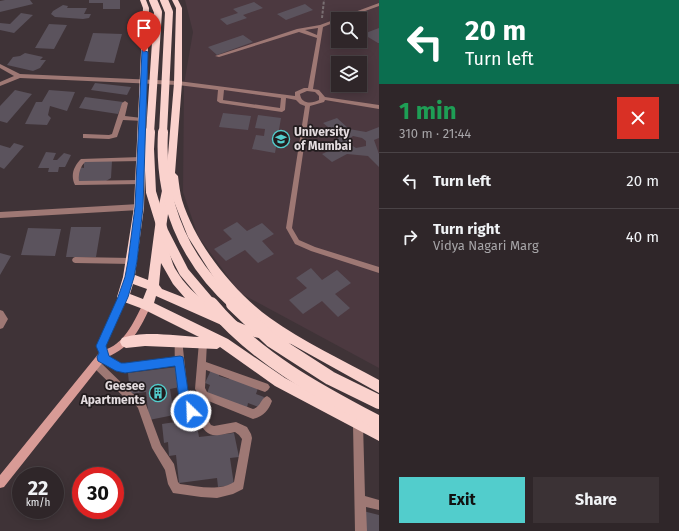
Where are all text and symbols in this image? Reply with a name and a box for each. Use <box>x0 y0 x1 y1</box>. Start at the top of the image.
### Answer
pin <box>127 11 161 52</box>
map controls <box>331 12 367 92</box>
button: search <box>331 12 367 48</box>
text: 20 m <box>465 14 526 47</box>
icon: left <box>399 16 451 68</box>
icon: arrive <box>133 17 155 39</box>
text: Turn left <box>465 48 534 70</box>
button: layers <box>331 56 367 92</box>
text: 1 min <box>399 97 457 125</box>
button: close <box>617 97 659 139</box>
place label: University of Mumbai <box>294 125 352 153</box>
text: 310 m · 21:44 <box>399 126 471 141</box>
school or university icon: University of Mumbai <box>271 129 291 149</box>
icon: left <box>399 170 421 192</box>
text: Turn left <box>433 172 491 190</box>
text: 20 m <box>626 172 659 190</box>
text: Turn right <box>433 220 500 238</box>
icon: right <box>399 226 421 248</box>
text: 40 m <box>626 228 659 246</box>
text: Vidya Nagari Marg <box>433 238 539 253</box>
place label: Geesee Apartments <box>80 379 145 407</box>
building icon: Geesee Apartments <box>148 383 168 403</box>
position arrow <box>170 390 212 432</box>
speed limit sign: 30 <box>72 467 124 519</box>
text: 22 <box>28 476 48 500</box>
button: Exit <box>399 477 525 523</box>
button: Share <box>533 477 659 523</box>
text: km/h <box>26 497 50 509</box>

